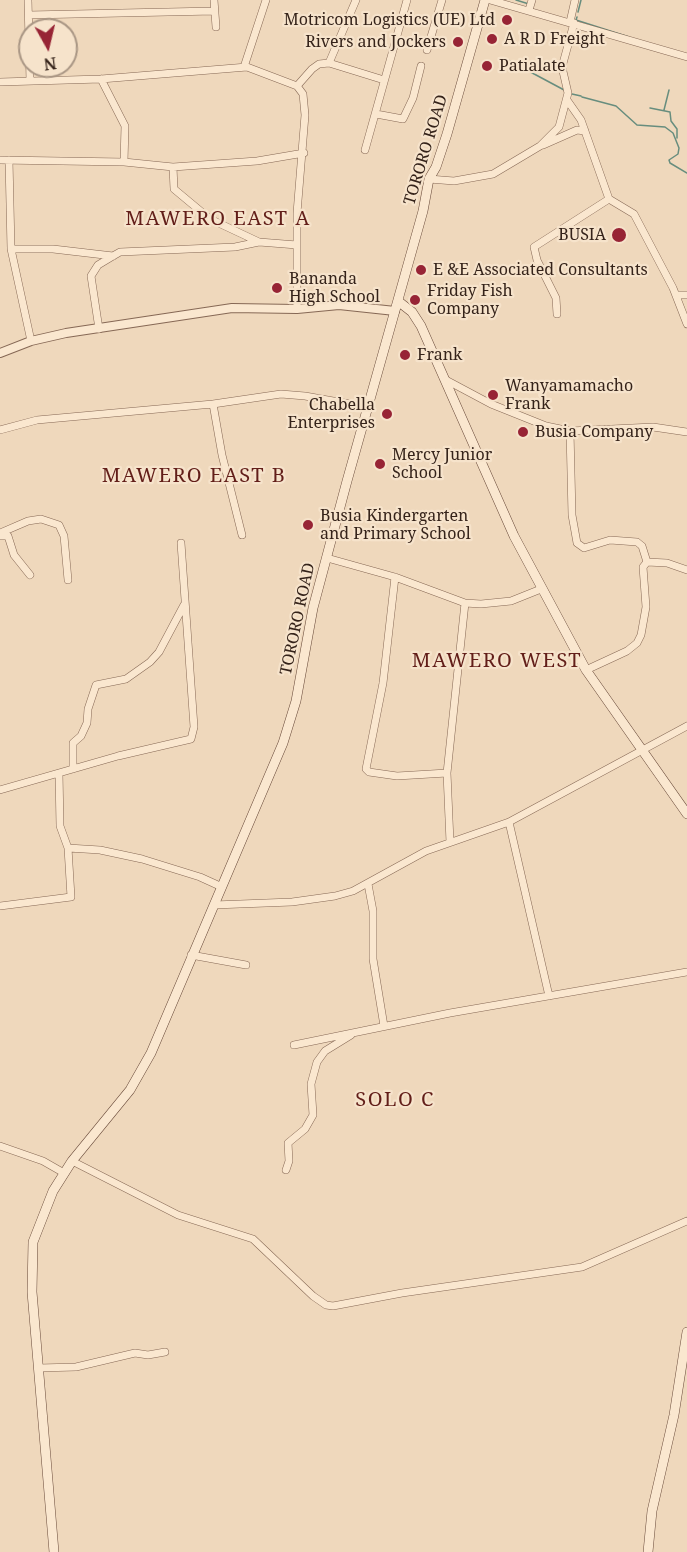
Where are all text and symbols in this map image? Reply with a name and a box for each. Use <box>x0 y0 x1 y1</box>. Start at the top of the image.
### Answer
place label: Motricom Logistics (UE) Ltd <box>284 10 495 30</box>
marker: Motricom Logistics (UE) Ltd <box>500 13 514 27</box>
north arrow <box>18 18 78 78</box>
place label: A R D Freight <box>504 29 605 49</box>
place label: Rivers and Jockers <box>305 32 446 52</box>
marker: A R D Freight <box>485 32 499 46</box>
marker: Rivers and Jockers <box>451 35 465 49</box>
text: N <box>42 52 58 76</box>
place label: Patialate <box>499 56 566 76</box>
marker: Patialate <box>480 59 494 73</box>
street label: TORORO ROAD <box>400 93 452 207</box>
district label: MAWERO EAST A <box>125 207 311 231</box>
place label: BUSIA <box>558 225 606 245</box>
marker: BUSIA <box>610 226 628 244</box>
place label: E &E Associated Consultants <box>433 260 648 280</box>
marker: E &E Associated Consultants <box>414 263 428 277</box>
place label: Bananda High School <box>289 269 380 307</box>
marker: Bananda High School <box>270 281 284 295</box>
place label: Friday Fish Company <box>427 281 513 319</box>
marker: Friday Fish Company <box>408 293 422 307</box>
place label: Frank <box>417 345 462 365</box>
marker: Frank <box>398 348 412 362</box>
place label: Wanyamamacho Frank <box>505 376 633 414</box>
marker: Wanyamamacho Frank <box>486 388 500 402</box>
place label: Chabella Enterprises <box>288 395 375 433</box>
marker: Chabella Enterprises <box>380 407 394 421</box>
place label: Busia Company <box>535 422 653 442</box>
marker: Busia Company <box>516 425 530 439</box>
place label: Mercy Junior School <box>392 445 492 483</box>
marker: Mercy Junior School <box>373 457 387 471</box>
district label: MAWERO EAST B <box>102 464 286 488</box>
place label: Busia Kindergarten and Primary School <box>320 506 471 544</box>
marker: Busia Kindergarten and Primary School <box>301 518 315 532</box>
street label: TORORO ROAD <box>277 561 319 677</box>
district label: MAWERO WEST <box>412 649 582 673</box>
district label: SOLO C <box>355 1088 435 1112</box>

